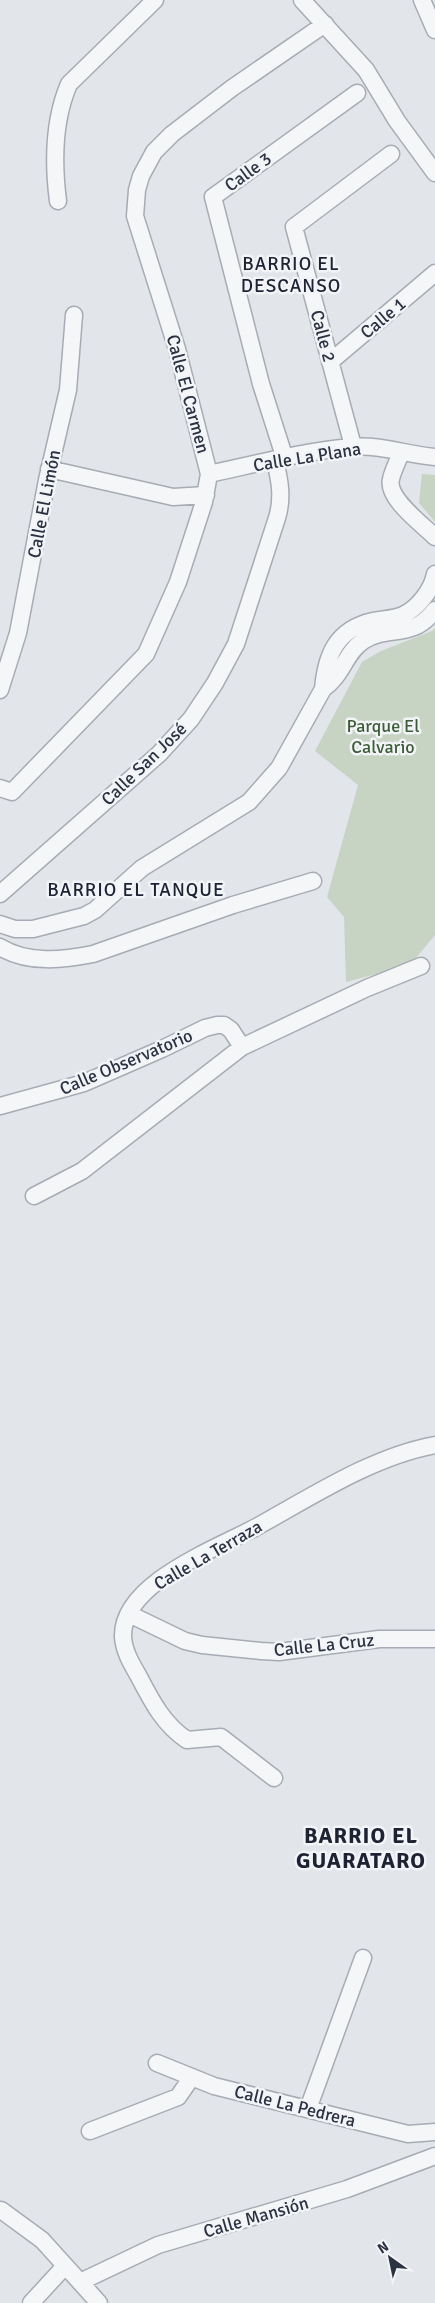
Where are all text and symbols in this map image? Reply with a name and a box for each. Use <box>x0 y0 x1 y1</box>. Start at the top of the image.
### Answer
street label: Calle 3 <box>220 148 276 196</box>
district label: BARRIO EL DESCANSO <box>241 252 341 298</box>
street label: Calle 1 <box>356 293 410 343</box>
street label: Calle 2 <box>306 308 340 364</box>
street label: Calle El Carmen <box>162 332 214 456</box>
street label: Calle La Plana <box>251 438 363 476</box>
street label: Calle El Limón <box>23 448 65 560</box>
park label: Parque El Calvario <box>346 715 420 758</box>
street label: Calle San José <box>97 718 191 810</box>
district label: BARRIO EL TANQUE <box>47 878 225 902</box>
street label: Calle Observatorio <box>56 1024 196 1100</box>
street label: Calle La Terraza <box>150 1515 266 1595</box>
street label: Calle La Cruz <box>273 1629 375 1661</box>
district label: BARRIO EL GUARATARO <box>296 1822 426 1874</box>
street label: Calle La Pedrera <box>232 2080 358 2132</box>
street label: Calle Mansión <box>201 2191 311 2243</box>
north arrow <box>365 2233 415 2283</box>
text: N <box>374 2238 392 2257</box>

